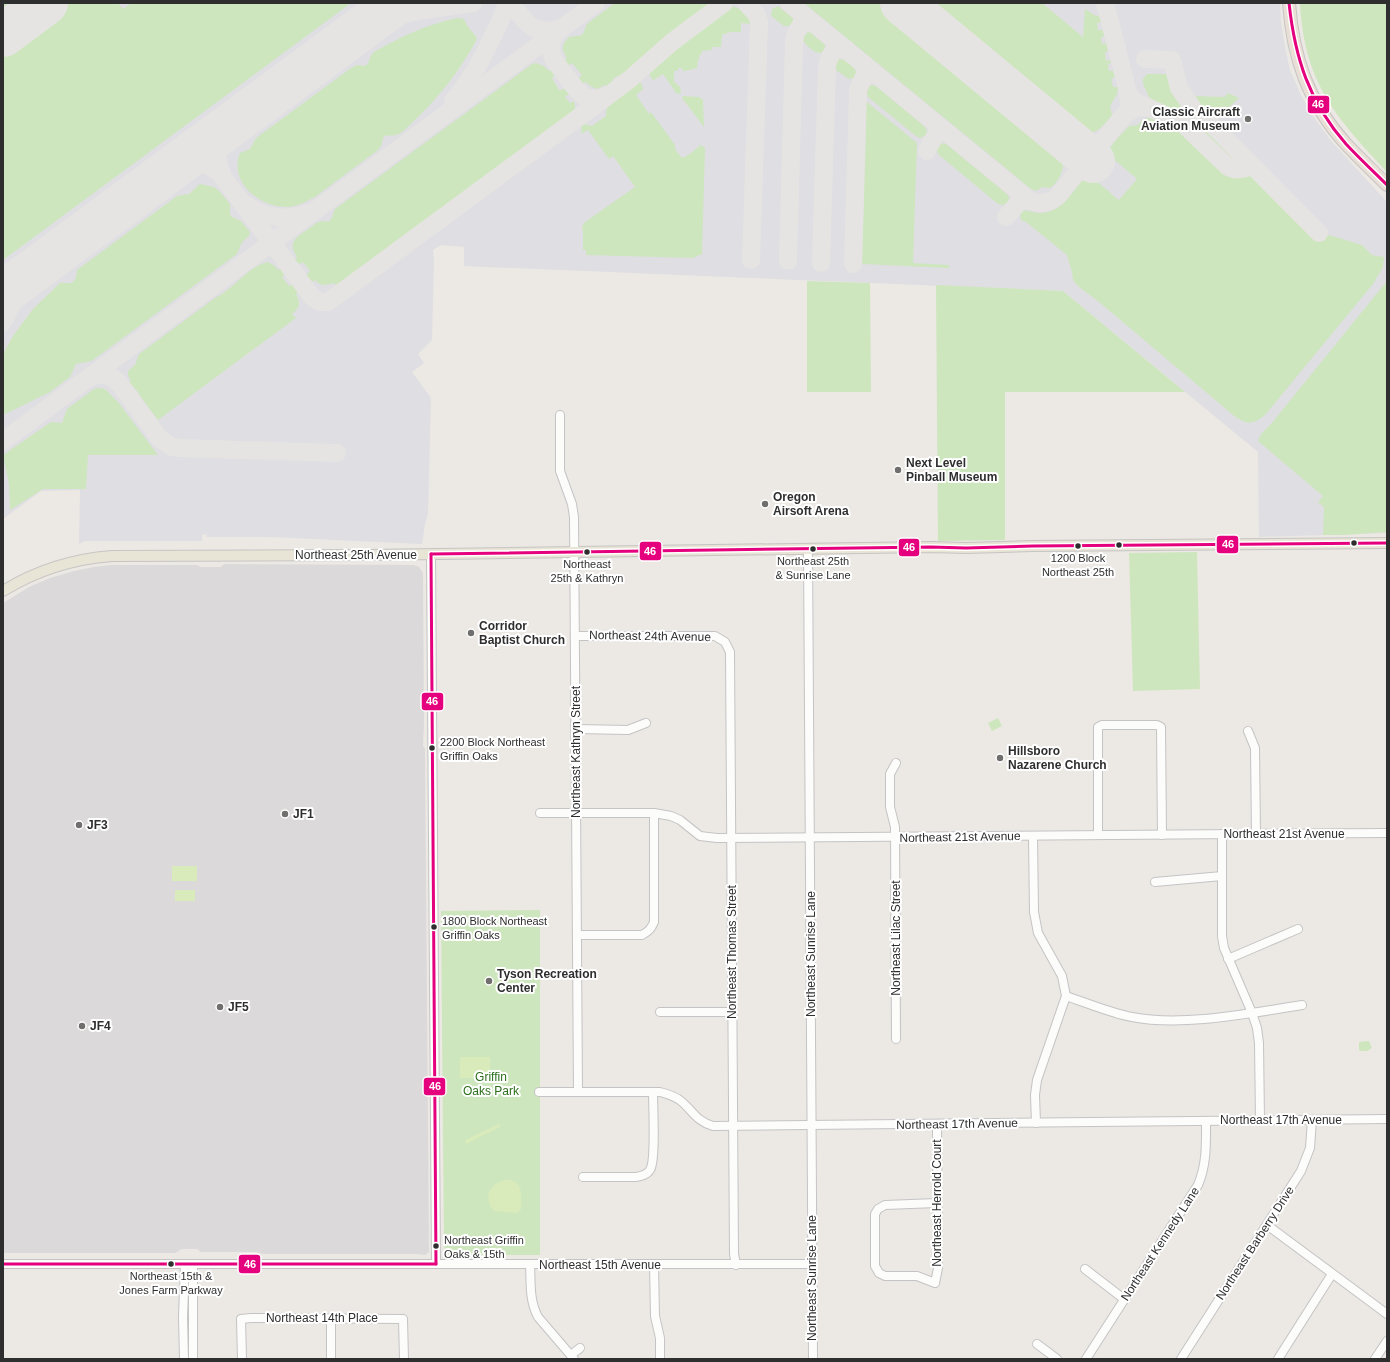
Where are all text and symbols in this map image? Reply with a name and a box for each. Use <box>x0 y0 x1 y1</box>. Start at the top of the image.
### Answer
line badge: 46 <box>1307 95 1330 114</box>
text: 46 <box>1312 98 1324 110</box>
place label: Classic Aircraft Aviation Museum <box>1141 105 1240 133</box>
marker: Classic Aircraft Aviation Museum <box>1243 114 1253 124</box>
place label: Next Level Pinball Museum <box>906 456 997 484</box>
marker: Next Level Pinball Museum <box>893 465 903 475</box>
place label: Oregon Airsoft Arena <box>773 490 849 518</box>
marker: Oregon Airsoft Arena <box>760 499 770 509</box>
line badge: 46 <box>1216 535 1239 554</box>
line badge: 46 <box>898 538 920 557</box>
text: 46 <box>1222 538 1234 550</box>
unlabelled marker <box>1349 538 1359 548</box>
unlabelled marker <box>1114 540 1124 550</box>
line badge: 46 <box>639 541 662 561</box>
text: 46 <box>903 541 915 553</box>
marker: 1200 Block Northeast 25th <box>1073 541 1083 551</box>
marker: Northeast 25th & Sunrise Lane <box>808 544 818 554</box>
text: 46 <box>644 545 656 557</box>
marker: Northeast 25th & Kathryn <box>582 547 592 557</box>
street label: Northeast 25th Avenue <box>295 548 417 562</box>
place label: 1200 Block Northeast 25th <box>1042 552 1114 578</box>
place label: Northeast 25th & Sunrise Lane <box>775 555 851 581</box>
place label: Northeast 25th & Kathryn <box>551 558 623 584</box>
place label: Corridor Baptist Church <box>479 619 565 647</box>
marker: Corridor Baptist Church <box>466 628 476 638</box>
street label: Northeast 24th Avenue <box>589 628 711 644</box>
street label: Northeast Kathryn Street <box>569 685 583 818</box>
line badge: 46 <box>421 692 444 711</box>
text: 46 <box>426 695 438 707</box>
place label: 2200 Block Northeast Griffin Oaks <box>440 736 545 762</box>
marker: 2200 Block Northeast Griffin Oaks <box>427 743 437 753</box>
place label: Hillsboro Nazarene Church <box>1008 744 1107 772</box>
marker: Hillsboro Nazarene Church <box>995 753 1005 763</box>
place label: JF1 <box>293 807 314 821</box>
marker: JF1 <box>280 809 290 819</box>
place label: JF3 <box>87 818 108 832</box>
marker: JF3 <box>74 820 84 830</box>
street label: Northeast 21st Avenue <box>1223 827 1345 841</box>
street label: Northeast 21st Avenue <box>899 829 1021 845</box>
street label: Northeast Lilac Street <box>889 880 903 996</box>
street label: Northeast Thomas Street <box>725 884 739 1019</box>
street label: Northeast Sunrise Lane <box>804 891 818 1017</box>
place label: 1800 Block Northeast Griffin Oaks <box>442 915 547 941</box>
marker: 1800 Block Northeast Griffin Oaks <box>429 922 439 932</box>
place label: Tyson Recreation Center <box>497 967 597 995</box>
marker: Tyson Recreation Center <box>484 976 494 986</box>
place label: JF5 <box>228 1000 249 1014</box>
marker: JF5 <box>215 1002 225 1012</box>
place label: JF4 <box>90 1019 111 1033</box>
marker: JF4 <box>77 1021 87 1031</box>
park label: Griffin Oaks Park <box>463 1070 520 1098</box>
line badge: 46 <box>423 1077 446 1096</box>
text: 46 <box>429 1080 441 1092</box>
street label: Northeast 17th Avenue <box>1220 1113 1342 1127</box>
street label: Northeast 17th Avenue <box>896 1116 1018 1132</box>
street label: Northeast Herrold Court <box>930 1139 944 1267</box>
street label: Northeast Barberry Drive <box>1213 1183 1297 1302</box>
street label: Northeast Kennedy Lane <box>1118 1184 1202 1303</box>
street label: Northeast Sunrise Lane <box>805 1215 819 1341</box>
place label: Northeast Griffin Oaks & 15th <box>444 1234 524 1260</box>
marker: Northeast Griffin Oaks & 15th <box>431 1241 441 1251</box>
line badge: 46 <box>238 1254 261 1274</box>
text: 46 <box>244 1258 256 1270</box>
street label: Northeast 15th Avenue <box>539 1258 661 1272</box>
marker: Northeast 15th & Jones Farm Parkway <box>166 1259 176 1269</box>
place label: Northeast 15th & Jones Farm Parkway <box>119 1270 223 1296</box>
street label: Northeast 14th Place <box>266 1311 378 1325</box>

